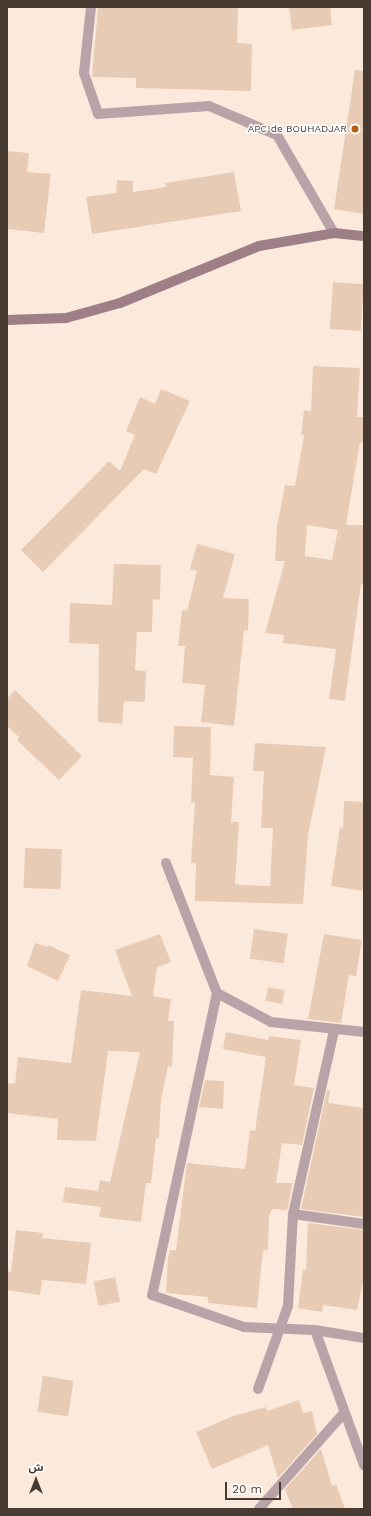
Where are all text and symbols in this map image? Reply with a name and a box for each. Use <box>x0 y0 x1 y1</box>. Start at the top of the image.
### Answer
place label: APC de BOUHADJAR <box>248 123 347 135</box>
marker: APC de BOUHADJAR <box>350 124 360 134</box>
north arrow <box>16 1460 56 1500</box>
text: ش <box>28 1461 44 1474</box>
scale bar <box>227 1474 283 1500</box>
text: 20 m <box>232 1482 262 1496</box>

